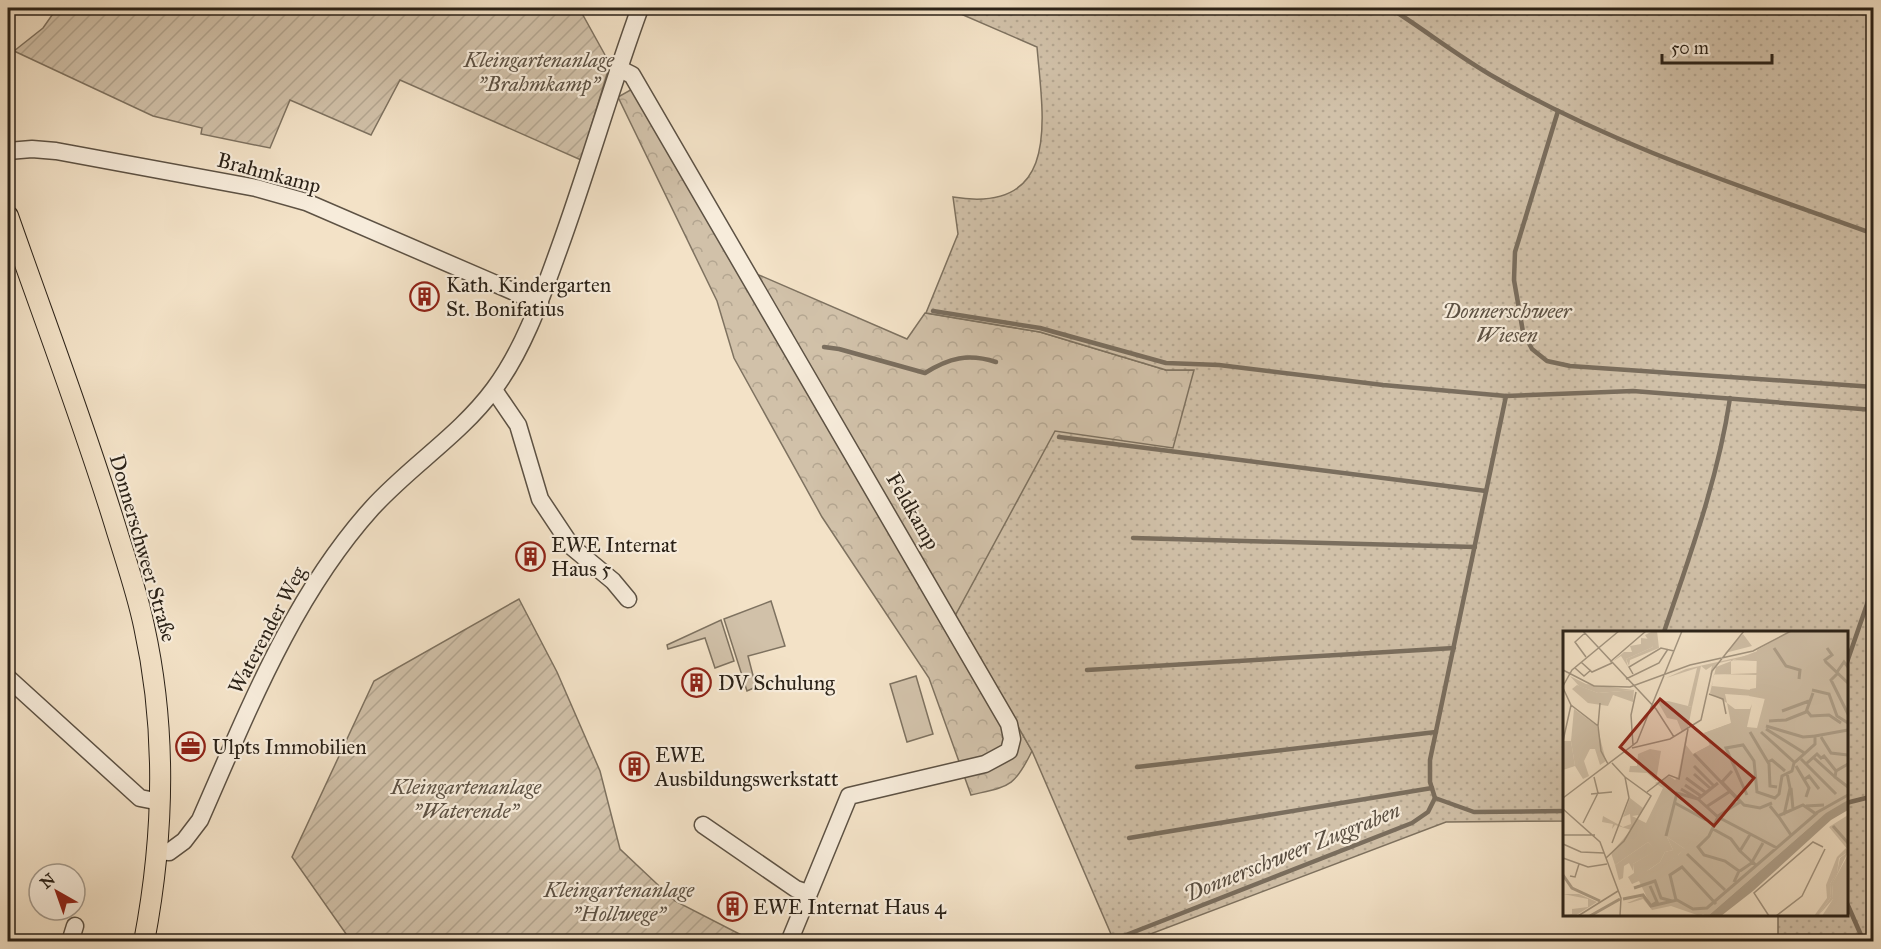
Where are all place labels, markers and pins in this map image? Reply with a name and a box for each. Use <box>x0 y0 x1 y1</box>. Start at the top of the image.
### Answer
place label: Kath. Kindergarten St. Bonifatius <box>446 272 611 322</box>
building icon: Kath. Kindergarten St. Bonifatius <box>409 281 441 313</box>
place label: EWE Internat Haus 5 <box>551 532 678 582</box>
building icon: EWE Internat Haus 5 <box>514 541 546 573</box>
building icon: DV Schulung <box>681 667 713 699</box>
place label: DV Schulung <box>718 670 835 696</box>
office icon: Ulpts Immobilien <box>175 731 207 763</box>
place label: Ulpts Immobilien <box>212 734 367 760</box>
place label: EWE Ausbildungswerkstatt <box>654 742 839 792</box>
building icon: EWE Ausbildungswerkstatt <box>618 751 650 783</box>
building icon: EWE Internat Haus 4 <box>716 891 748 923</box>
place label: EWE Internat Haus 4 <box>753 894 947 920</box>

